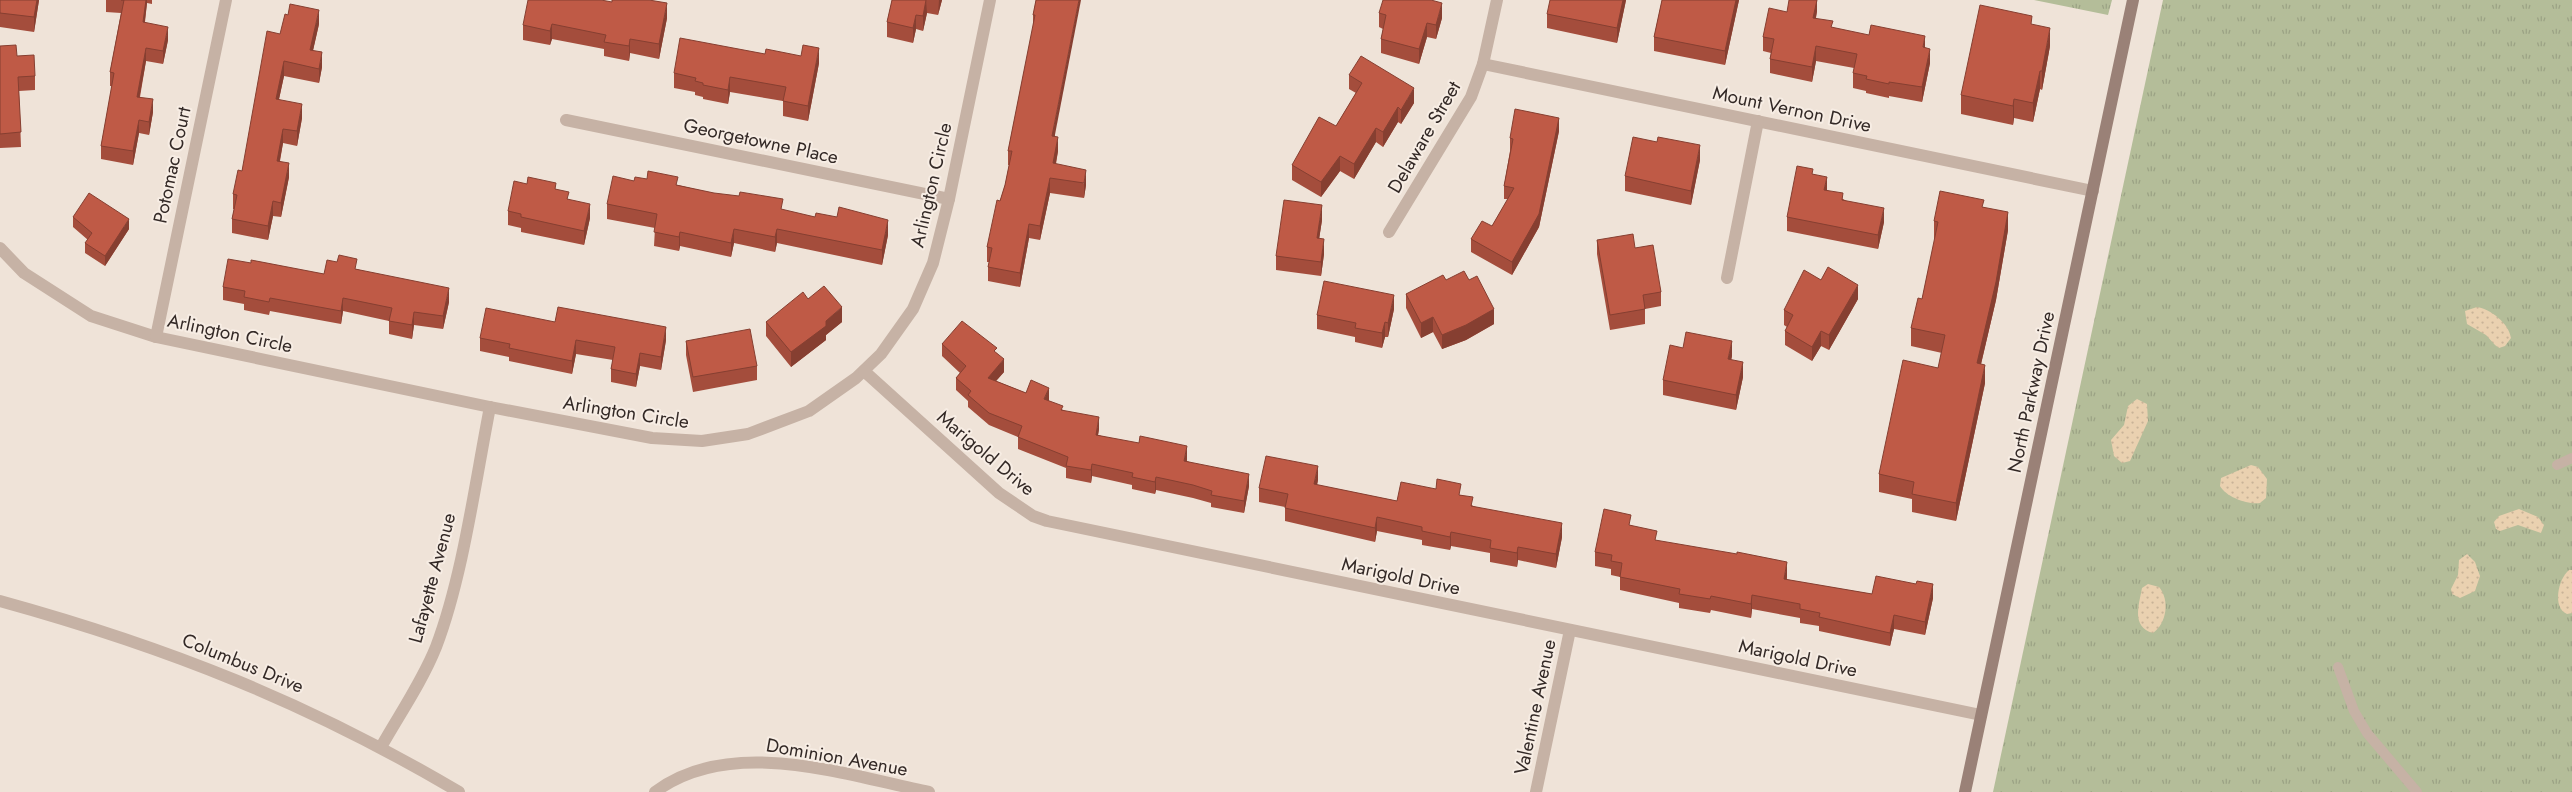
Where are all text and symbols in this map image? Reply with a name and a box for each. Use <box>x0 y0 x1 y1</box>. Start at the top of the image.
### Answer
street label: Delaware Street <box>1381 76 1467 198</box>
street label: Mount Vernon Drive <box>1710 79 1874 139</box>
street label: Potomac Court <box>146 104 198 226</box>
street label: Georgetowne Place <box>681 111 841 171</box>
street label: Arlington Circle <box>904 120 959 250</box>
street label: Arlington Circle <box>165 307 295 359</box>
street label: North Parkway Drive <box>2001 309 2061 475</box>
street label: Arlington Circle <box>561 389 691 435</box>
street label: Marigold Drive <box>931 404 1041 502</box>
street label: Lafayette Avenue <box>402 510 462 646</box>
street label: Marigold Drive <box>1339 550 1463 602</box>
street label: Columbus Drive <box>178 626 308 700</box>
street label: Marigold Drive <box>1736 632 1860 684</box>
street label: Valentine Avenue <box>1507 636 1563 777</box>
street label: Dominion Avenue <box>764 731 910 783</box>

